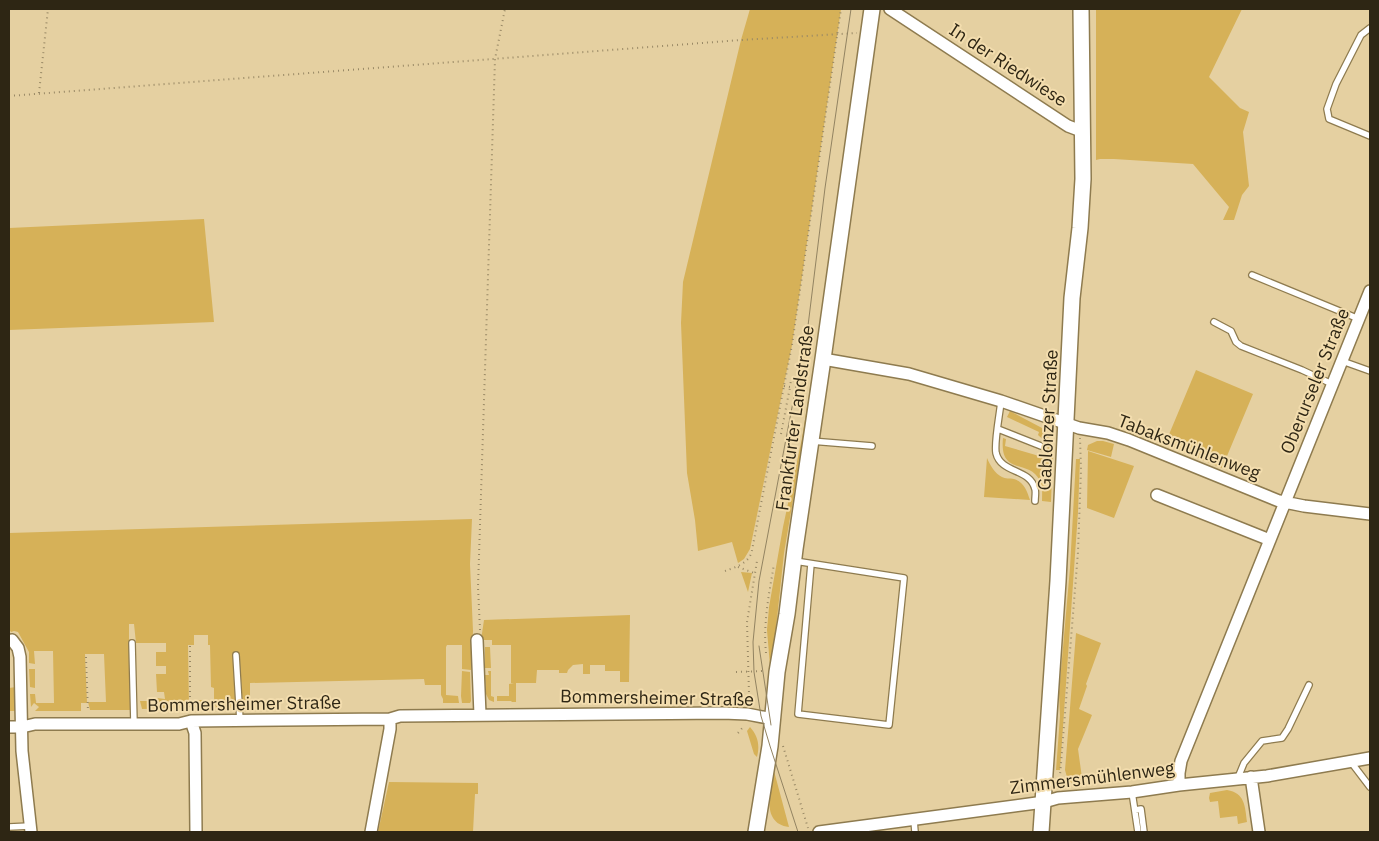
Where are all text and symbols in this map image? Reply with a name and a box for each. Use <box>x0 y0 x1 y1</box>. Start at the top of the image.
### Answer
street label: In der Riedwiese <box>945 18 1072 111</box>
street label: Oberurseler Straße <box>1275 304 1354 457</box>
street label: Frankfurter Landstraße <box>770 324 819 512</box>
street label: Gablonzer Straße <box>1032 349 1063 491</box>
street label: Tabaksmühlenweg <box>1115 409 1264 484</box>
street label: Bommersheimer Straße <box>560 684 754 711</box>
street label: Bommersheimer Straße <box>147 690 341 717</box>
street label: Zimmersmühlenweg <box>1008 756 1176 799</box>

